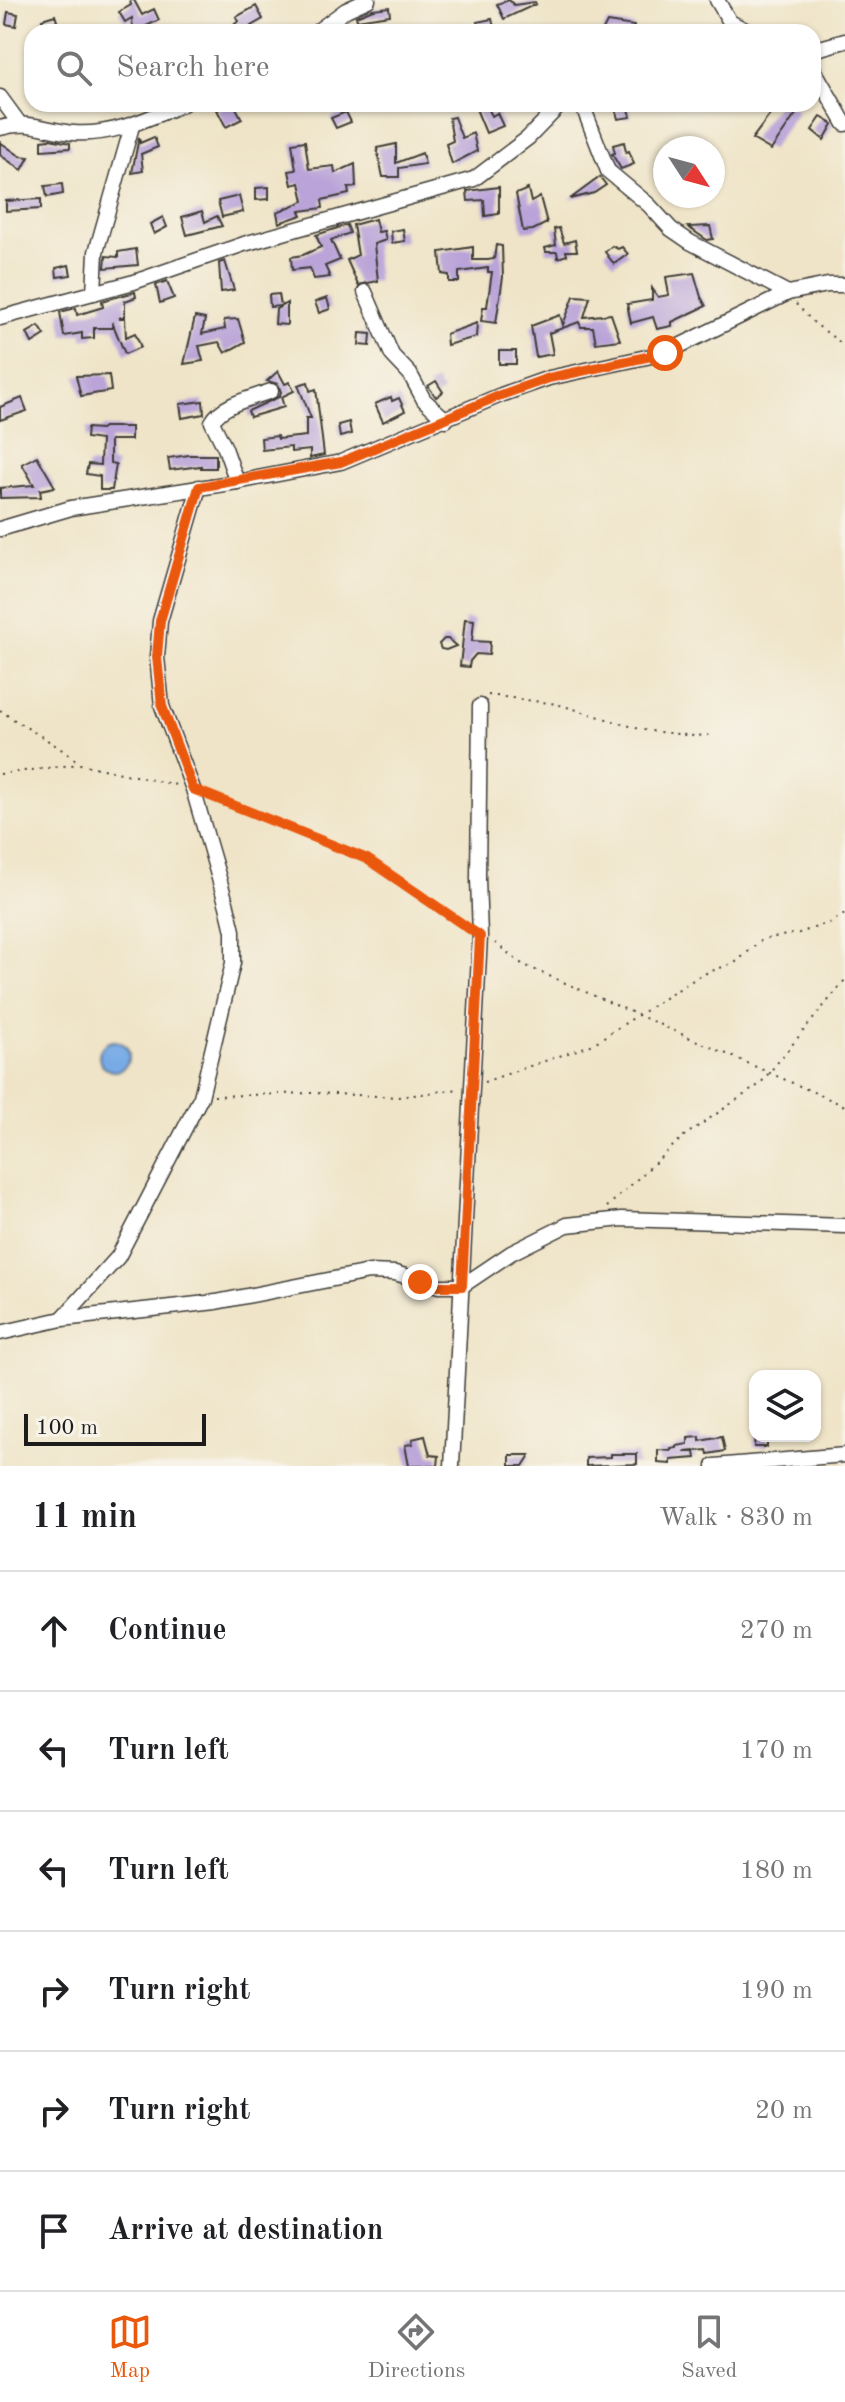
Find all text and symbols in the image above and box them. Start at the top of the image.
search box [24,24,821,112]
icon: search [52,46,96,90]
text: Search here [116,53,270,83]
north arrow [653,136,725,208]
route start [647,335,683,371]
route end [402,1264,438,1300]
map controls [749,1370,821,1442]
button: layers [749,1370,821,1442]
scale bar [24,1410,206,1446]
text: 100 m [36,1417,98,1439]
text: 11 min [32,1501,137,1535]
text: Walk · 830 m [659,1505,813,1531]
icon: ahead [32,1609,76,1653]
text: Continue [108,1616,227,1646]
text: 270 m [740,1618,813,1644]
icon: left [32,1729,76,1773]
text: Turn left [108,1736,229,1766]
text: 170 m [740,1738,813,1764]
icon: left [32,1849,76,1893]
text: Turn left [108,1856,229,1886]
text: 180 m [740,1858,813,1884]
icon: right [32,1969,76,2013]
text: Turn right [108,1976,250,2006]
text: 190 m [740,1978,813,2004]
icon: right [32,2089,76,2133]
text: Turn right [108,2096,250,2126]
text: 20 m [755,2098,813,2124]
icon: arrive [32,2209,76,2253]
text: Arrive at destination [108,2216,383,2246]
tab: Map [108,2310,152,2385]
tab: Directions [368,2310,465,2385]
tab: Saved [681,2310,737,2385]

